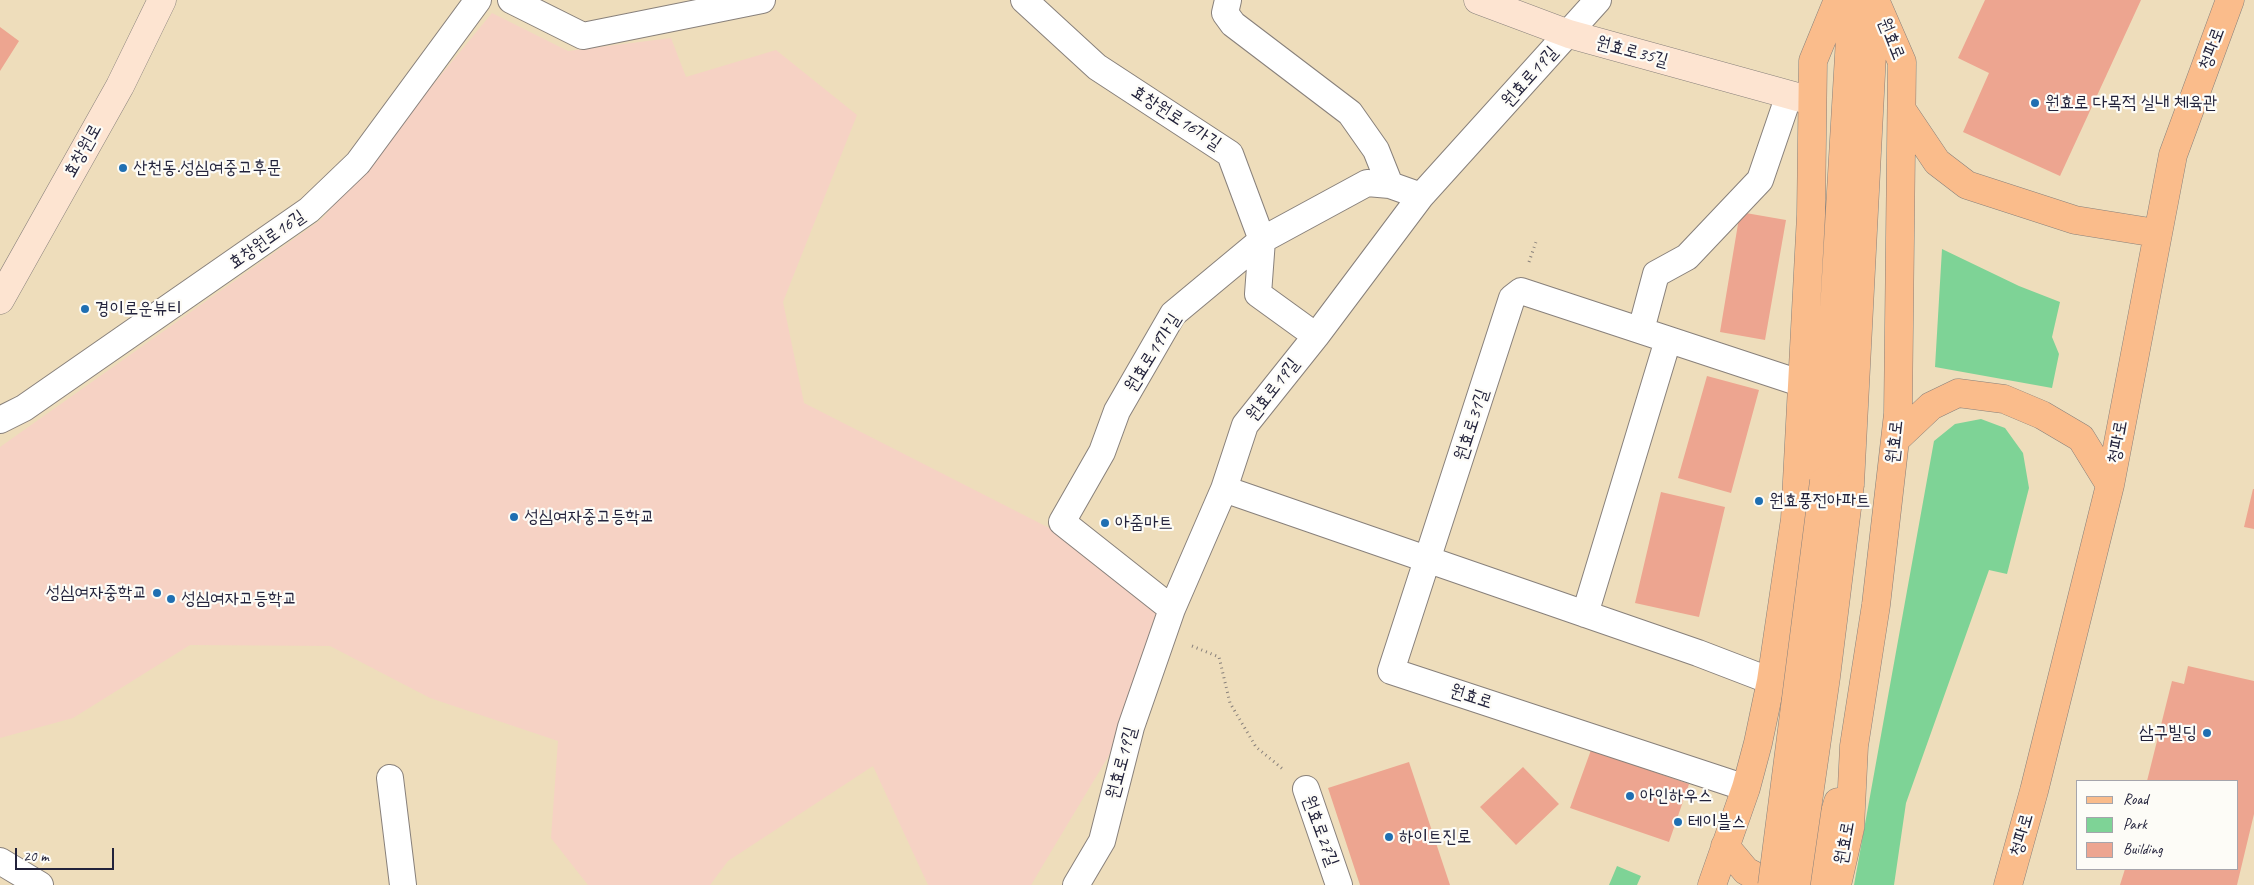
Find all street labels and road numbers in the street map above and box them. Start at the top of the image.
street label: 원효로 [1873,15,1909,63]
street label: 청파로 [2194,25,2230,73]
street label: 원효로35길 [1593,32,1671,72]
street label: 원효로19길 [1497,42,1563,112]
street label: 효창원로16가길 [1127,81,1225,155]
street label: 효창원로 [60,120,106,182]
street label: 효창원로16길 [225,206,309,274]
street label: 원효로19가길 [1120,310,1186,396]
street label: 원효로19길 [1242,354,1304,426]
street label: 원효로31길 [1450,386,1494,464]
street label: 원효로 [1882,419,1908,465]
street label: 청파로 [2104,419,2132,465]
street label: 원효로 [1447,680,1495,714]
street label: 원효로19길 [1102,724,1142,802]
street label: 원효로27길 [1297,792,1343,870]
street label: 청파로 [2006,811,2038,859]
street label: 원효로 [1831,820,1859,866]

